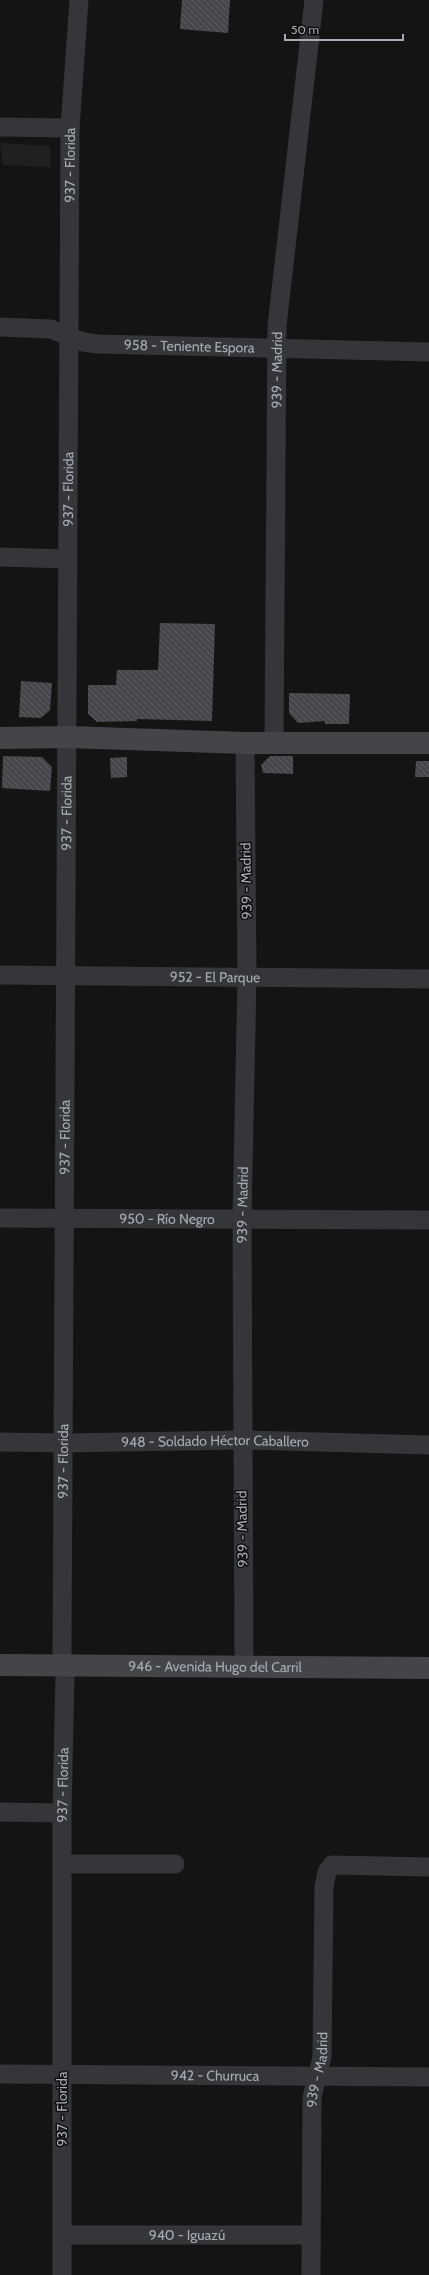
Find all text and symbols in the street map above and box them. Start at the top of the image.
scale bar [285,16,403,42]
text: 50 m [291,22,319,37]
street label: 937 - Florida [61,127,79,203]
street label: 939 - Madrid [267,332,286,408]
street label: 958 - Teniente Espora [124,336,255,357]
street label: 937 - Florida [59,451,77,527]
street label: 937 - Florida [57,775,76,851]
street label: 939 - Madrid [236,843,256,919]
street label: 952 - El Parque [170,968,260,986]
street label: 937 - Florida [56,1099,74,1175]
street label: 939 - Madrid [233,1166,252,1243]
street label: 950 - Río Negro [119,1210,215,1228]
street label: 937 - Florida [54,1423,72,1499]
street label: 948 - Soldado Héctor Caballero [121,1431,309,1451]
street label: 939 - Madrid [232,1491,252,1567]
street label: 946 - Avenida Hugo del Carril [128,1657,303,1676]
street label: 937 - Florida [53,1747,72,1823]
street label: 939 - Madrid [303,2032,331,2107]
street label: 942 - Churruca [171,2066,260,2085]
street label: 937 - Florida [53,2071,71,2146]
street label: 940 - Iguazú [149,2226,225,2244]

